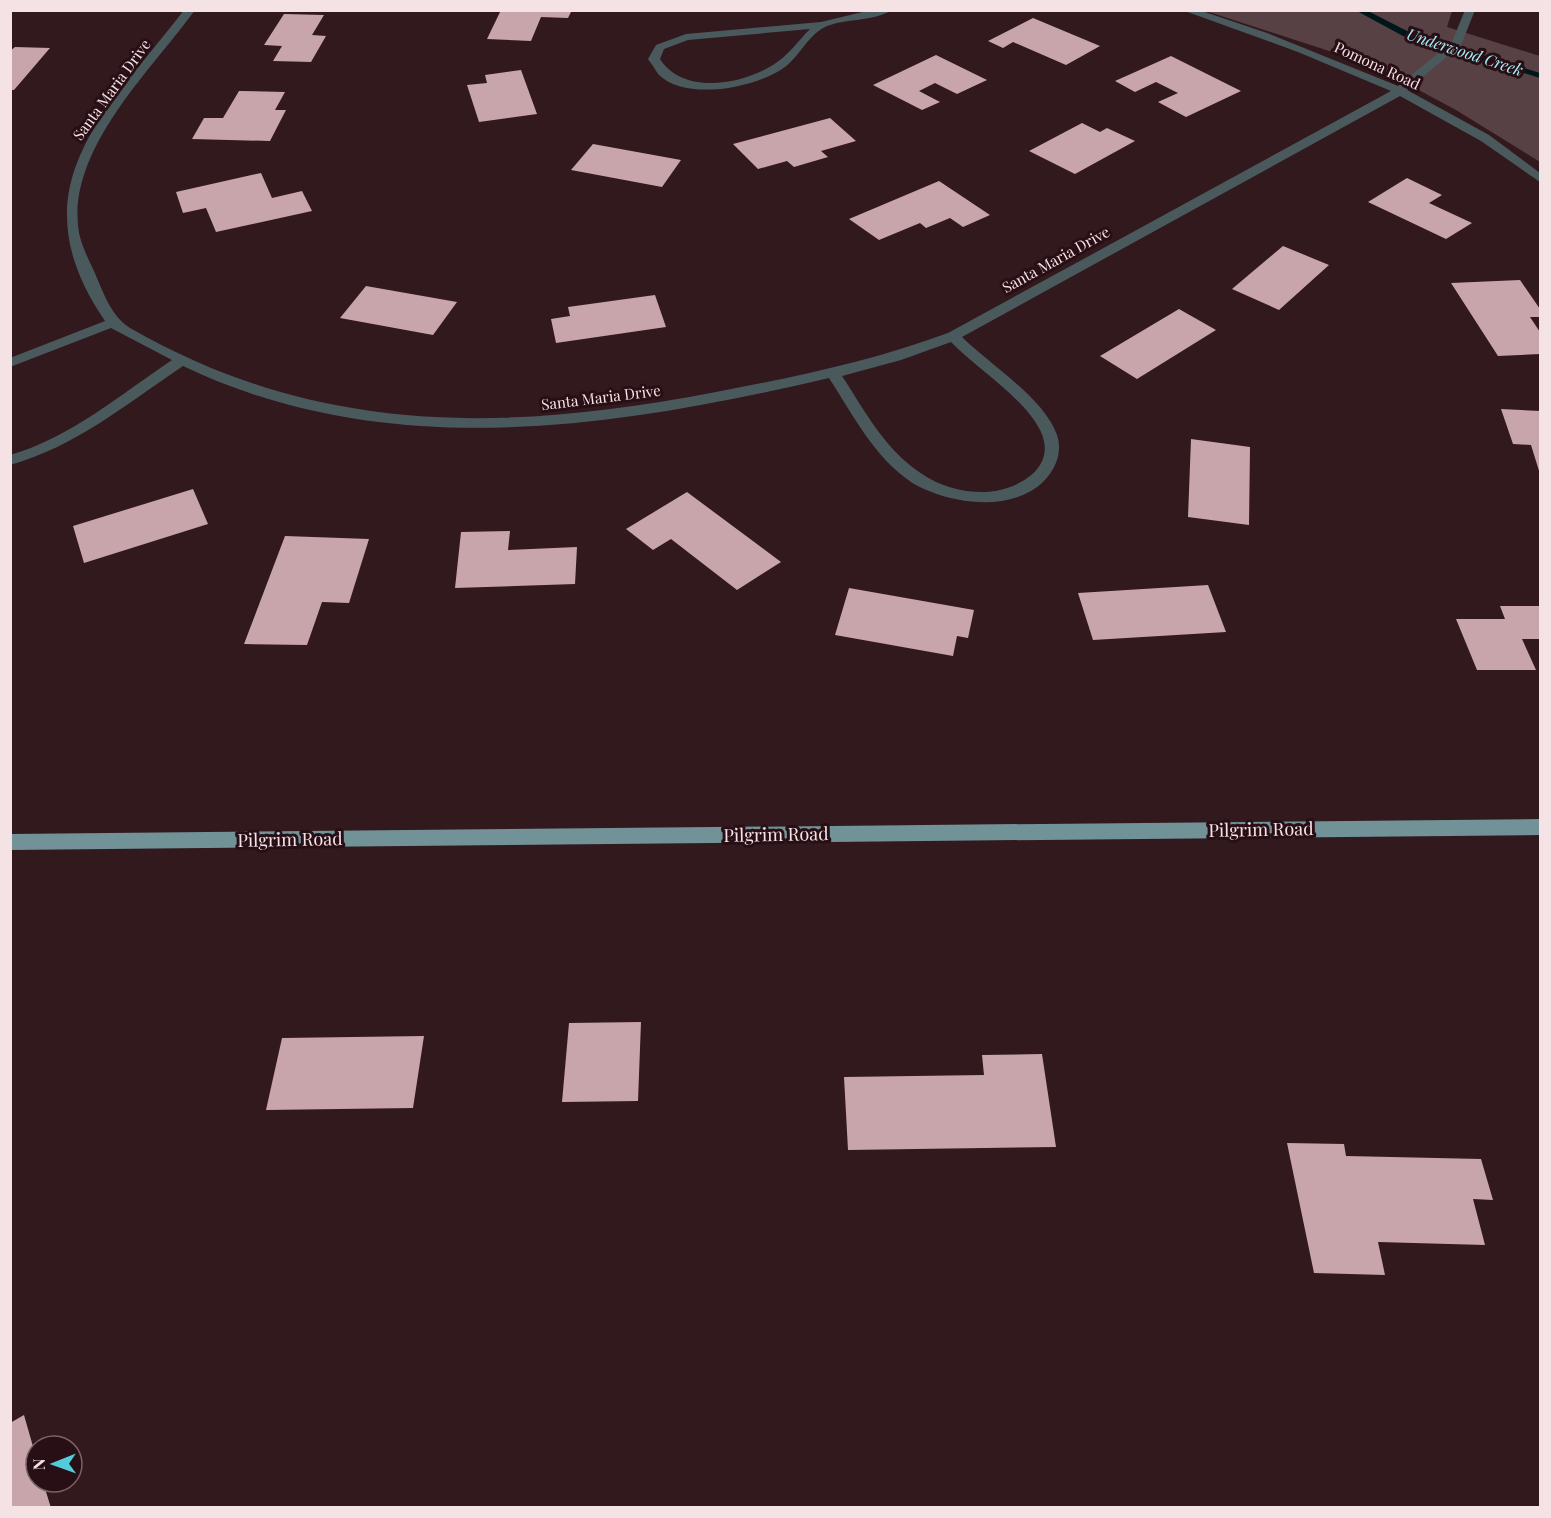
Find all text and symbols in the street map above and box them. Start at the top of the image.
water label: Underwood Creek [1404,23,1526,80]
street label: Santa Maria Drive [68,35,155,144]
street label: Pomona Road [1331,36,1424,94]
street label: Santa Maria Drive [998,221,1113,297]
street label: Santa Maria Drive [540,380,662,414]
street label: Pilgrim Road [1208,816,1314,842]
street label: Pilgrim Road [723,821,829,847]
street label: Pilgrim Road [237,826,343,852]
north arrow [24,1434,84,1494]
text: N [28,1458,49,1470]

